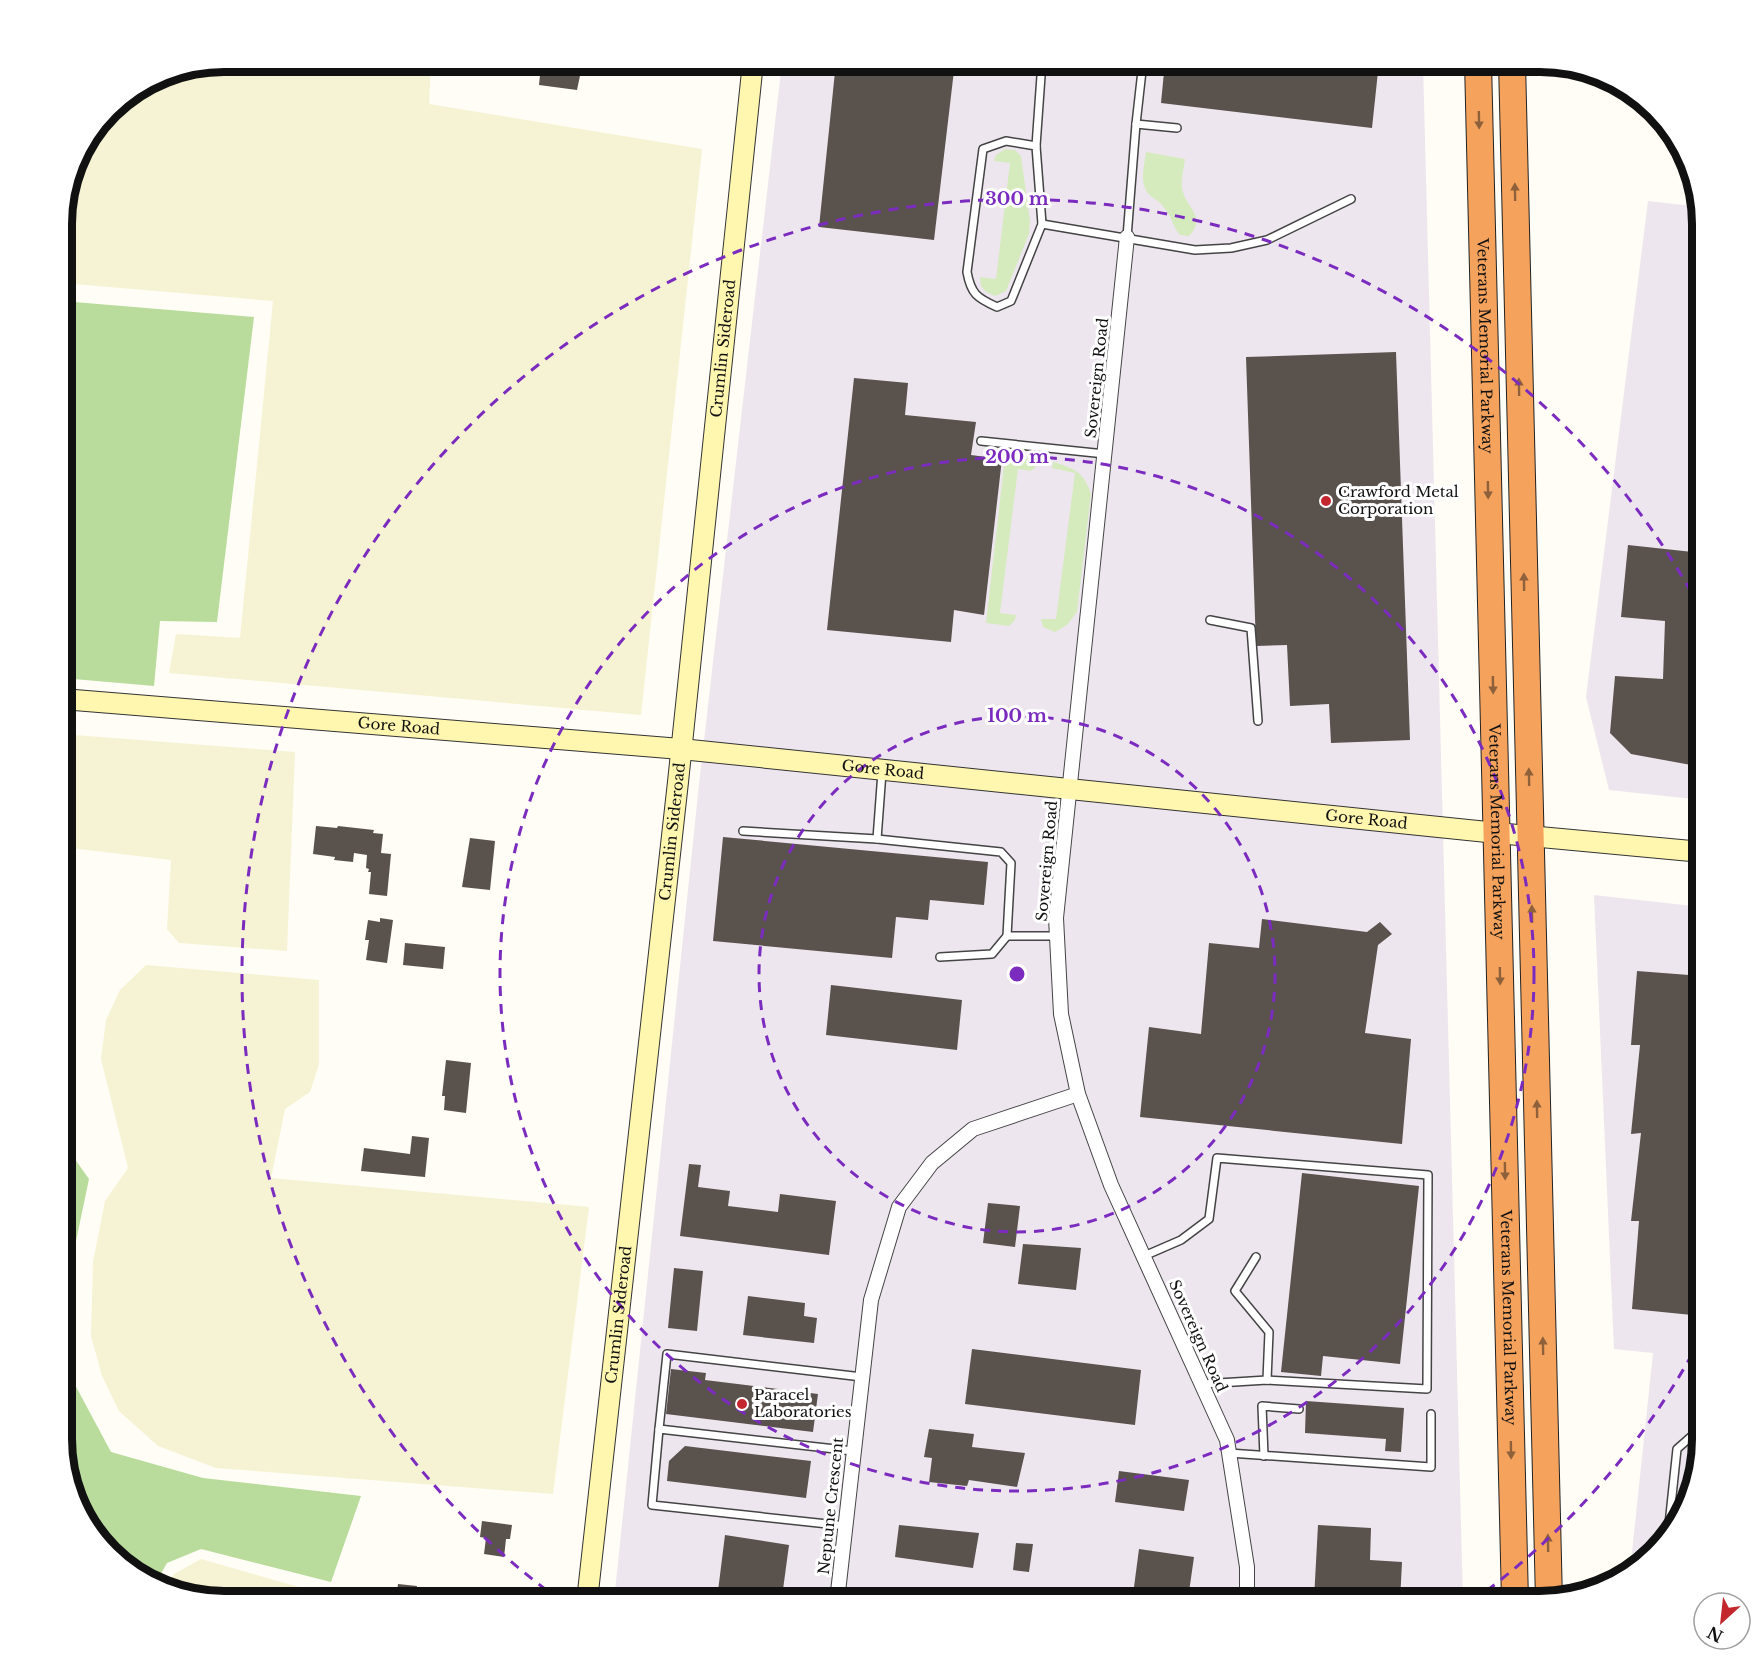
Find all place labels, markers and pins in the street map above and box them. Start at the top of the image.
place label: Crawford Metal Corporation [1338,482,1459,518]
marker: Crawford Metal Corporation [1319,494,1333,508]
centre of rings [1007,964,1027,984]
place label: Paracel Laboratories [754,1385,852,1421]
marker: Paracel Laboratories [735,1397,749,1411]

